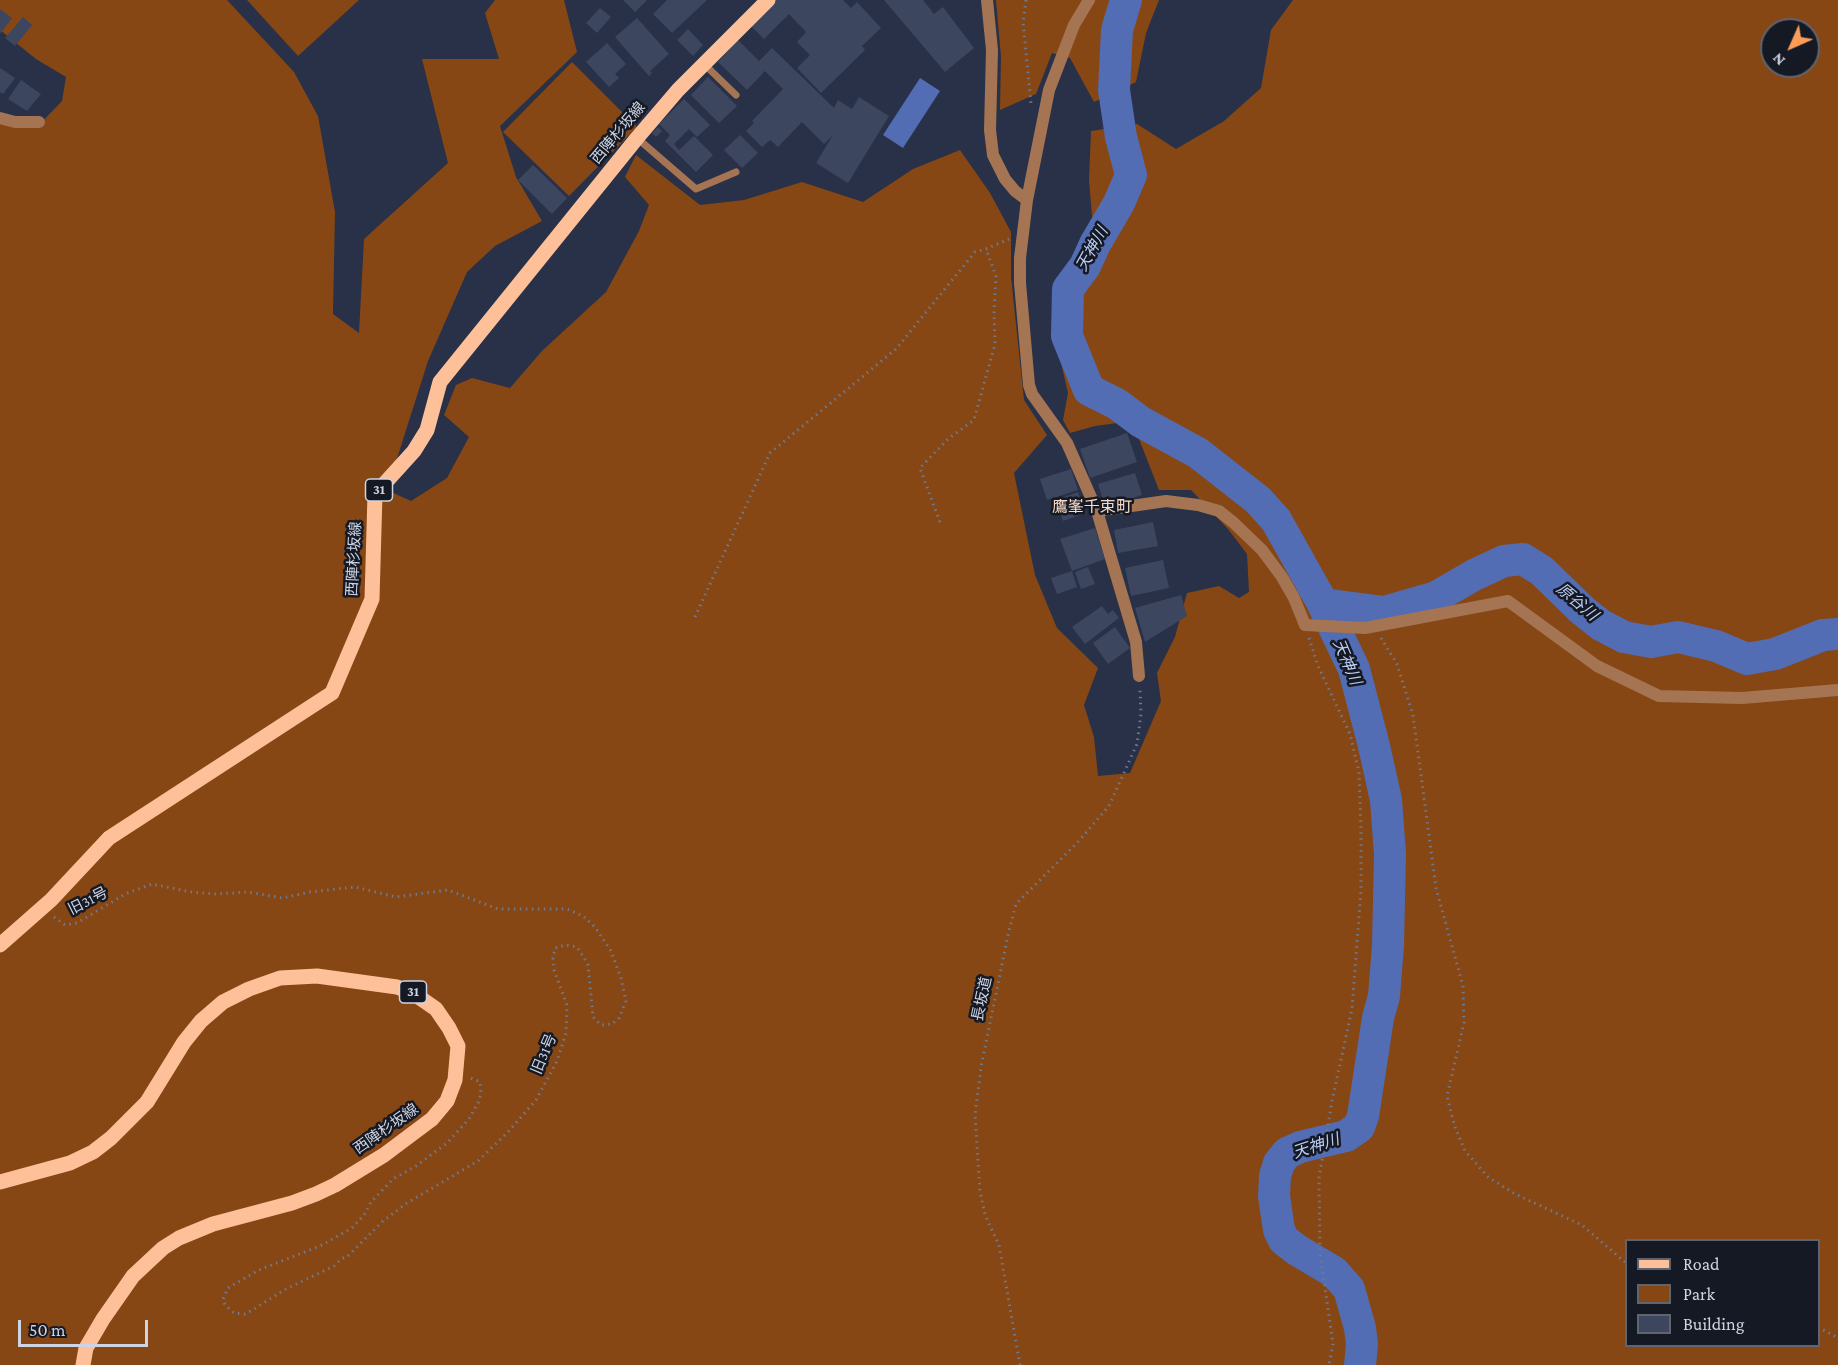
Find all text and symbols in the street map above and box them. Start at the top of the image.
north arrow [1760,18,1820,78]
text: N [1768,50,1788,70]
street label: 西陣杉坂線 [587,98,649,168]
water label: 天神川 [1072,223,1112,275]
road number: 31 [366,479,392,501]
district label: 鷹峯千束町 [1052,497,1132,517]
street label: 西陣杉坂線 [343,521,365,597]
water label: 原谷川 [1552,579,1602,625]
water label: 天神川 [1329,636,1365,688]
street label: 旧31号 [65,883,111,919]
street label: 長坂道 [969,975,995,1023]
road number: 31 [400,981,426,1003]
street label: 旧31号 [527,1031,561,1077]
street label: 西陣杉坂線 [350,1100,422,1158]
water label: 天神川 [1290,1129,1342,1163]
legend [1625,1239,1820,1347]
text: Road [1683,1254,1720,1274]
text: Park [1683,1284,1715,1304]
scale bar [21,1308,152,1346]
text: Building [1683,1314,1744,1334]
text: 50 m [29,1320,66,1340]

